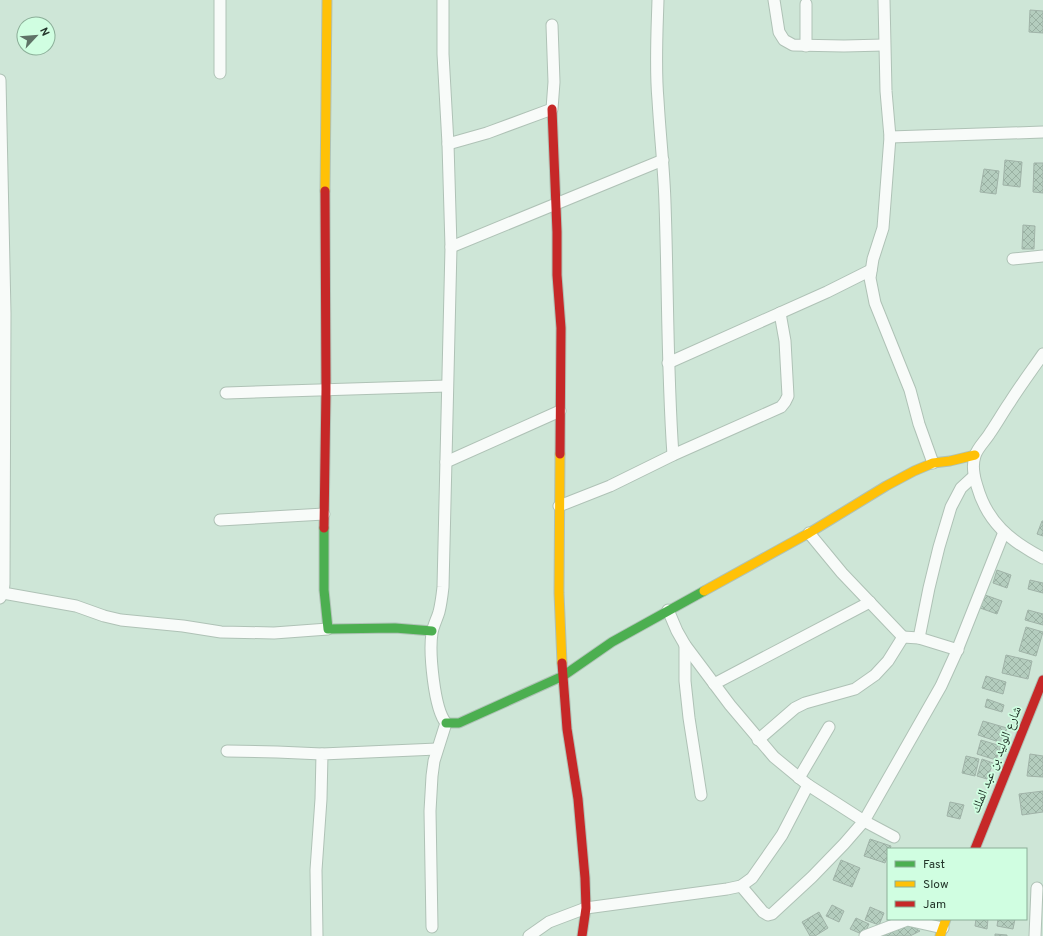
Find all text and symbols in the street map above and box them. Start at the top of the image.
north arrow [16,16,56,56]
text: N [36,25,52,39]
street label: شارع الوليد بن عبد الملك [968,704,1026,816]
legend [887,848,1027,920]
text: Fast [923,857,945,873]
text: Slow [923,877,949,893]
text: Jam [923,897,946,913]

